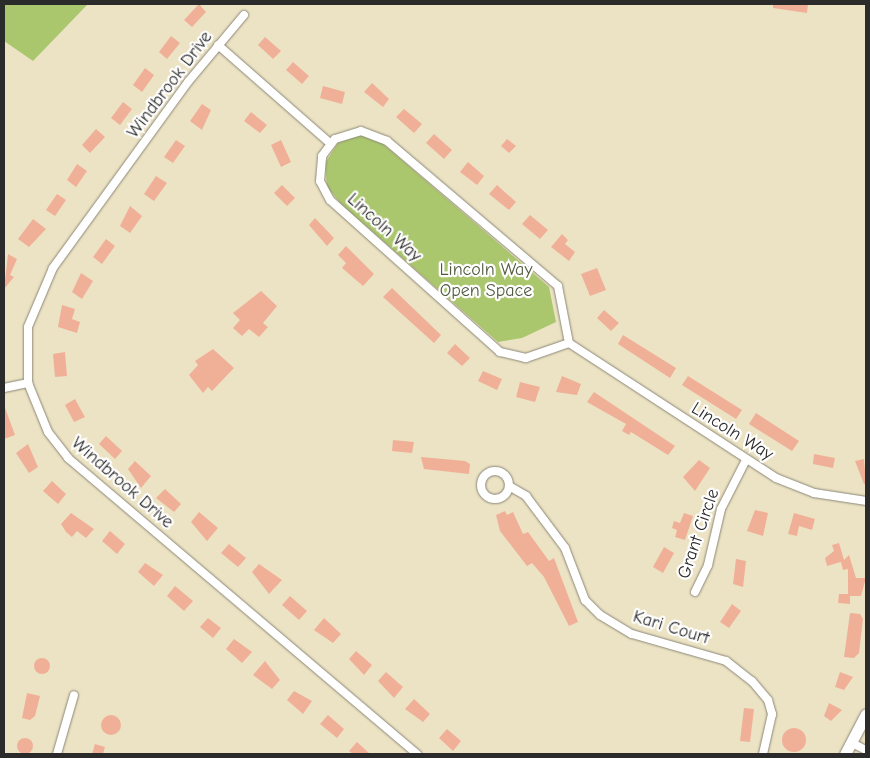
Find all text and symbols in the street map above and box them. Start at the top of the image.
street label: Windbrook Drive [123,27,217,143]
street label: Lincoln Way [342,189,426,267]
park label: Lincoln Way Open Space [440,260,532,302]
street label: Lincoln Way [687,398,777,466]
street label: Windbrook Drive [67,433,177,533]
street label: Grant Circle [674,486,724,582]
street label: Kari Court [630,606,712,650]

